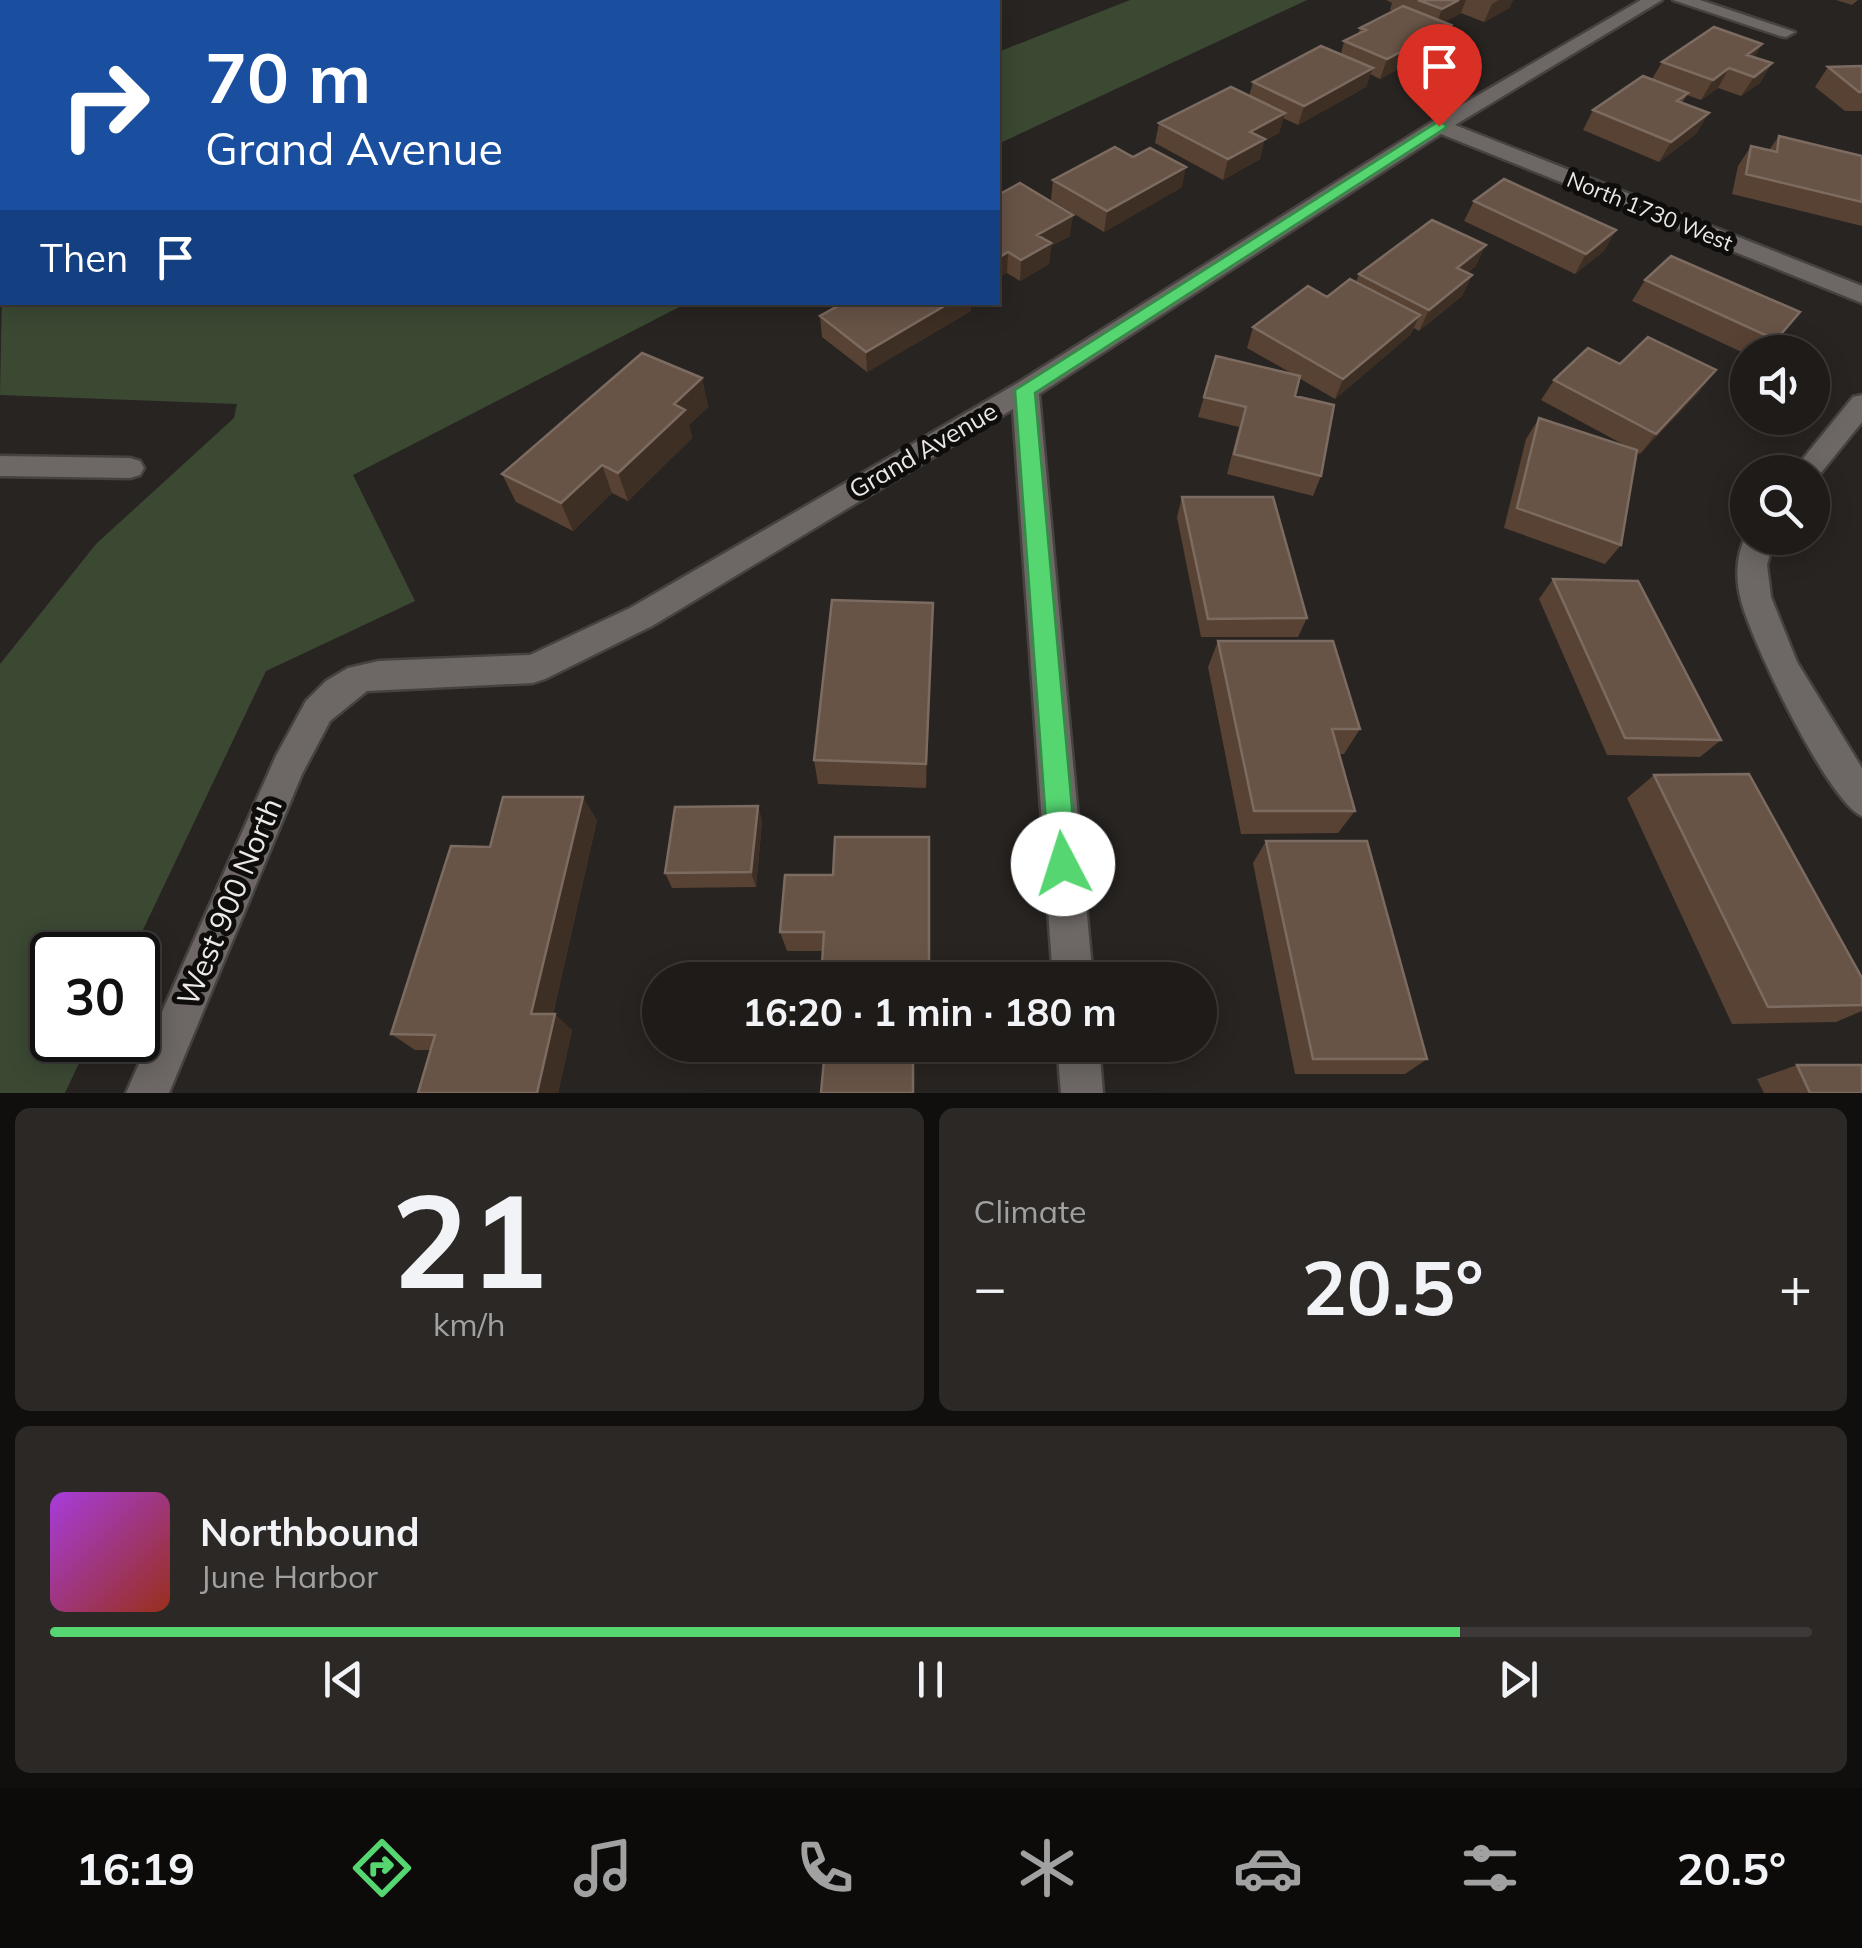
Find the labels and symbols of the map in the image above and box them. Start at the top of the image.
pin [1397,24,1482,127]
street label: North 1730 West [1563,165,1737,257]
street label: Grand Avenue [843,395,1002,504]
street label: West 900 North [168,792,290,1011]
position arrow [1011,812,1115,916]
speed limit sign: 30 [30,932,160,1062]

